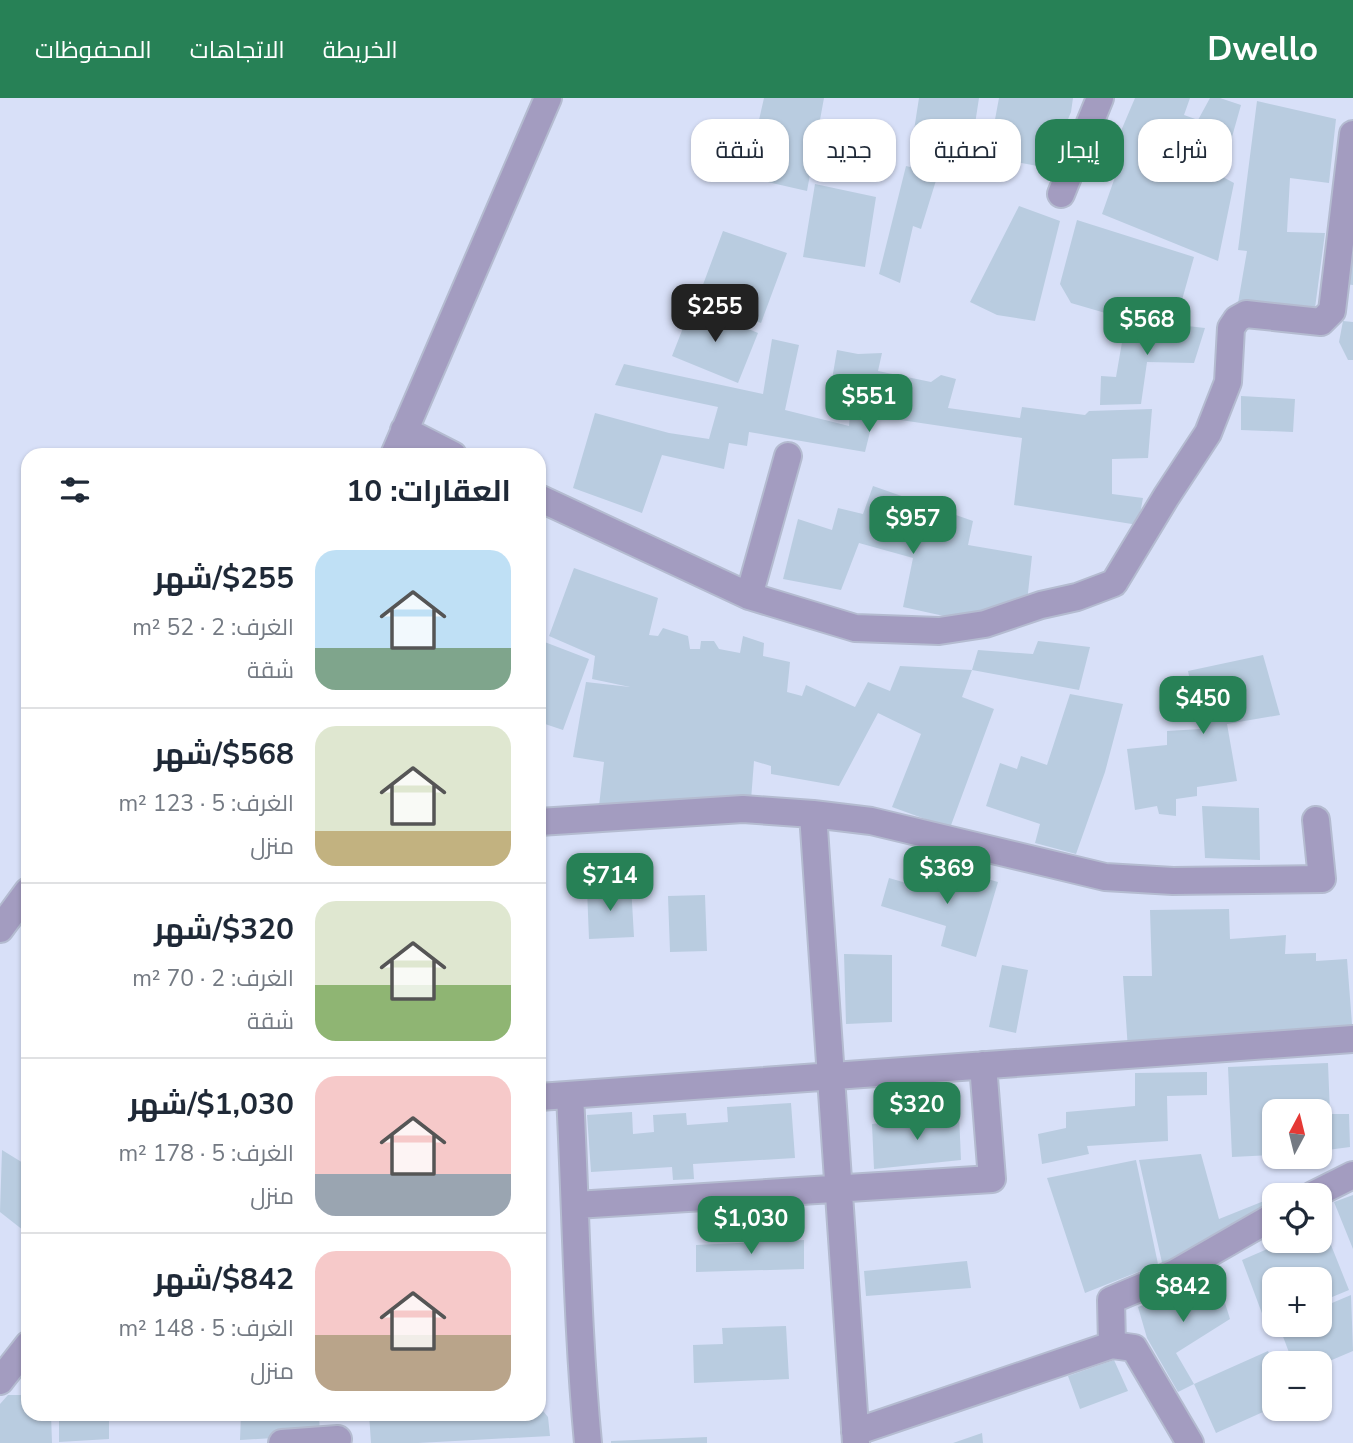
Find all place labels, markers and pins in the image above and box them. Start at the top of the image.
pin: $255 [674,285,756,344]
pin: $568 [1106,298,1188,357]
pin: $551 [828,374,910,434]
pin: $957 [872,496,954,556]
pin: $450 [1162,676,1244,736]
pin: $369 [906,846,988,906]
pin: $714 [569,854,651,913]
pin: $320 [876,1082,958,1142]
pin: $1,030 [694,1196,808,1256]
pin: $842 [1142,1264,1224,1324]

